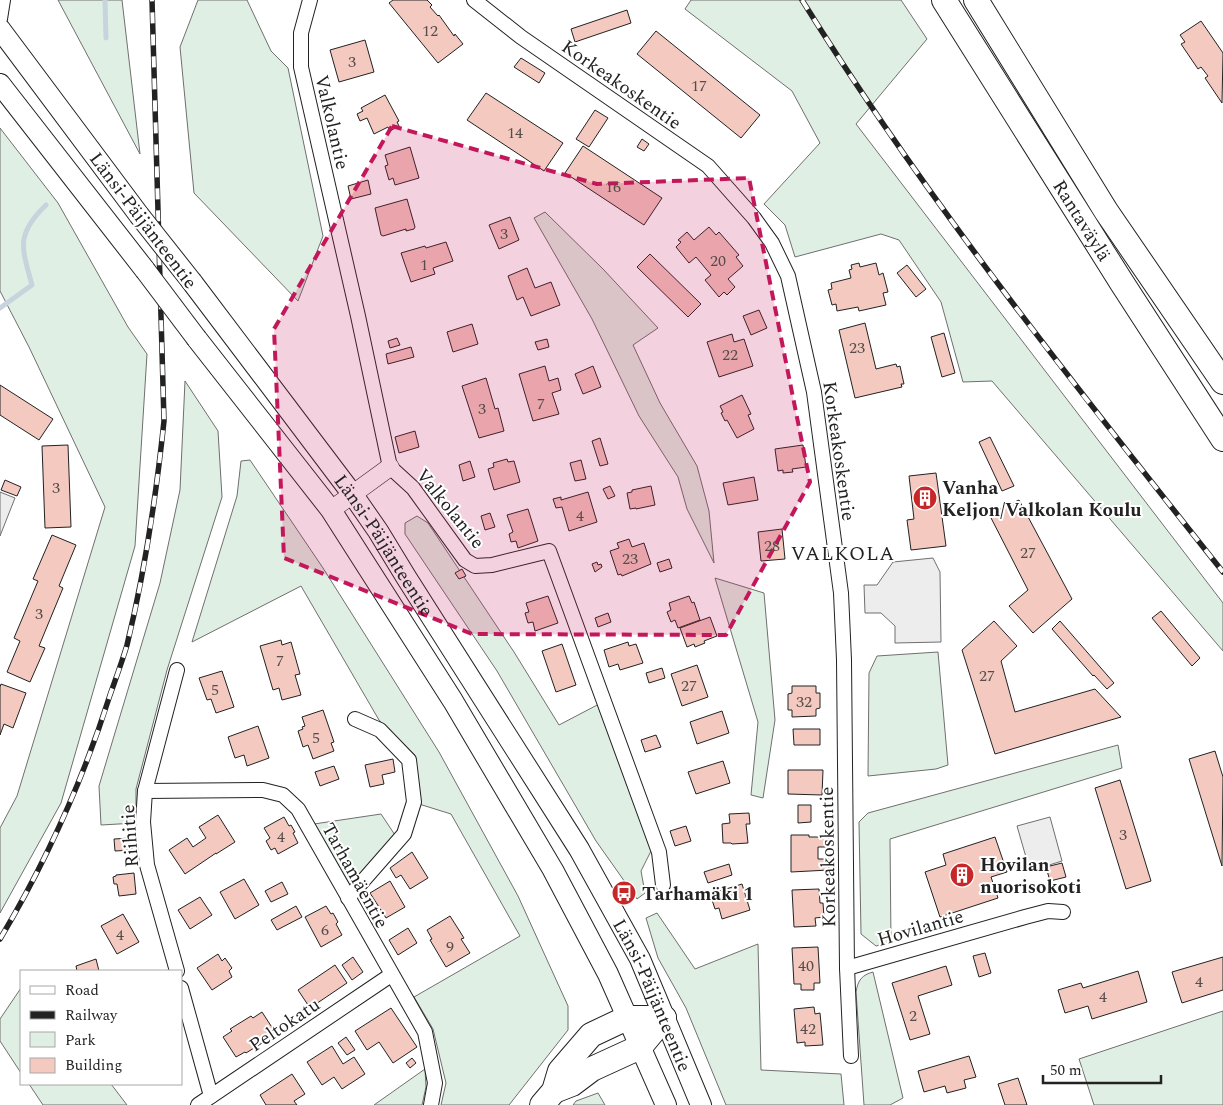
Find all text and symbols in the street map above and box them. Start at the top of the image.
house number: 12 [422,19,438,43]
street label: Korkeakoskentie [555,33,687,137]
house number: 3 [348,50,356,74]
street label: Valkolantie [307,72,356,172]
house number: 17 [691,74,707,98]
house number: 14 [507,121,523,145]
street label: Länsi-Päijänteentie [82,146,204,296]
street label: Rantaväylä [1045,174,1118,268]
house number: 16 [605,175,621,199]
house number: 3 [500,222,508,246]
house number: 20 [710,249,726,273]
house number: 1 [420,253,428,277]
house number: 23 [849,336,865,360]
house number: 22 [722,343,738,367]
street label: Korkeakoskentie [814,379,863,523]
house number: 7 [537,392,545,416]
house number: 3 [478,397,486,421]
street label: Valkolantie [408,462,491,555]
street label: Länsi-Päijänteentie [326,468,441,623]
place label: Vanha Keljon/Valkolan Koulu [942,474,1142,525]
house number: 3 [52,476,60,500]
building icon: Vanha Keljon/Valkolan Koulu [912,485,938,511]
house number: 4 [576,504,584,528]
house number: 28 [764,534,780,558]
district label: VALKOLA [791,539,895,569]
house number: 27 [1020,541,1036,565]
house number: 23 [622,547,638,571]
house number: 3 [35,602,43,626]
house number: 7 [276,649,284,673]
house number: 27 [979,664,995,688]
house number: 27 [681,674,697,698]
house number: 5 [211,678,219,702]
house number: 32 [796,690,812,714]
house number: 5 [312,726,320,750]
street label: Korkeakoskentie [813,786,844,928]
street label: Riihitie [114,803,147,868]
street label: Tarhamäentie [314,818,396,934]
house number: 3 [1119,823,1127,847]
house number: 4 [277,825,285,849]
place label: Hovilan nuorisokoti [980,851,1082,902]
building icon: Hovilan nuorisokoti [949,862,975,888]
bus stop icon: Tarhamäki 1 [611,880,637,906]
place label: Tarhamäki 1 [642,880,754,909]
street label: Hovilantie [874,902,967,955]
street label: Länsi-Päijänteentie [604,914,699,1077]
house number: 6 [321,918,329,942]
house number: 4 [116,923,124,947]
house number: 9 [446,935,454,959]
house number: 40 [798,954,814,978]
legend [20,970,182,1085]
house number: 4 [1195,970,1203,994]
text: Road [65,979,99,1002]
house number: 4 [1099,985,1107,1009]
street label: Peltokatu [243,991,327,1060]
text: Railway [65,1004,118,1027]
house number: 2 [909,1004,917,1028]
house number: 42 [800,1017,816,1041]
text: Park [65,1029,96,1052]
scale bar [1043,1052,1160,1084]
text: Building [65,1054,122,1077]
text: 50 m [1050,1059,1082,1082]

